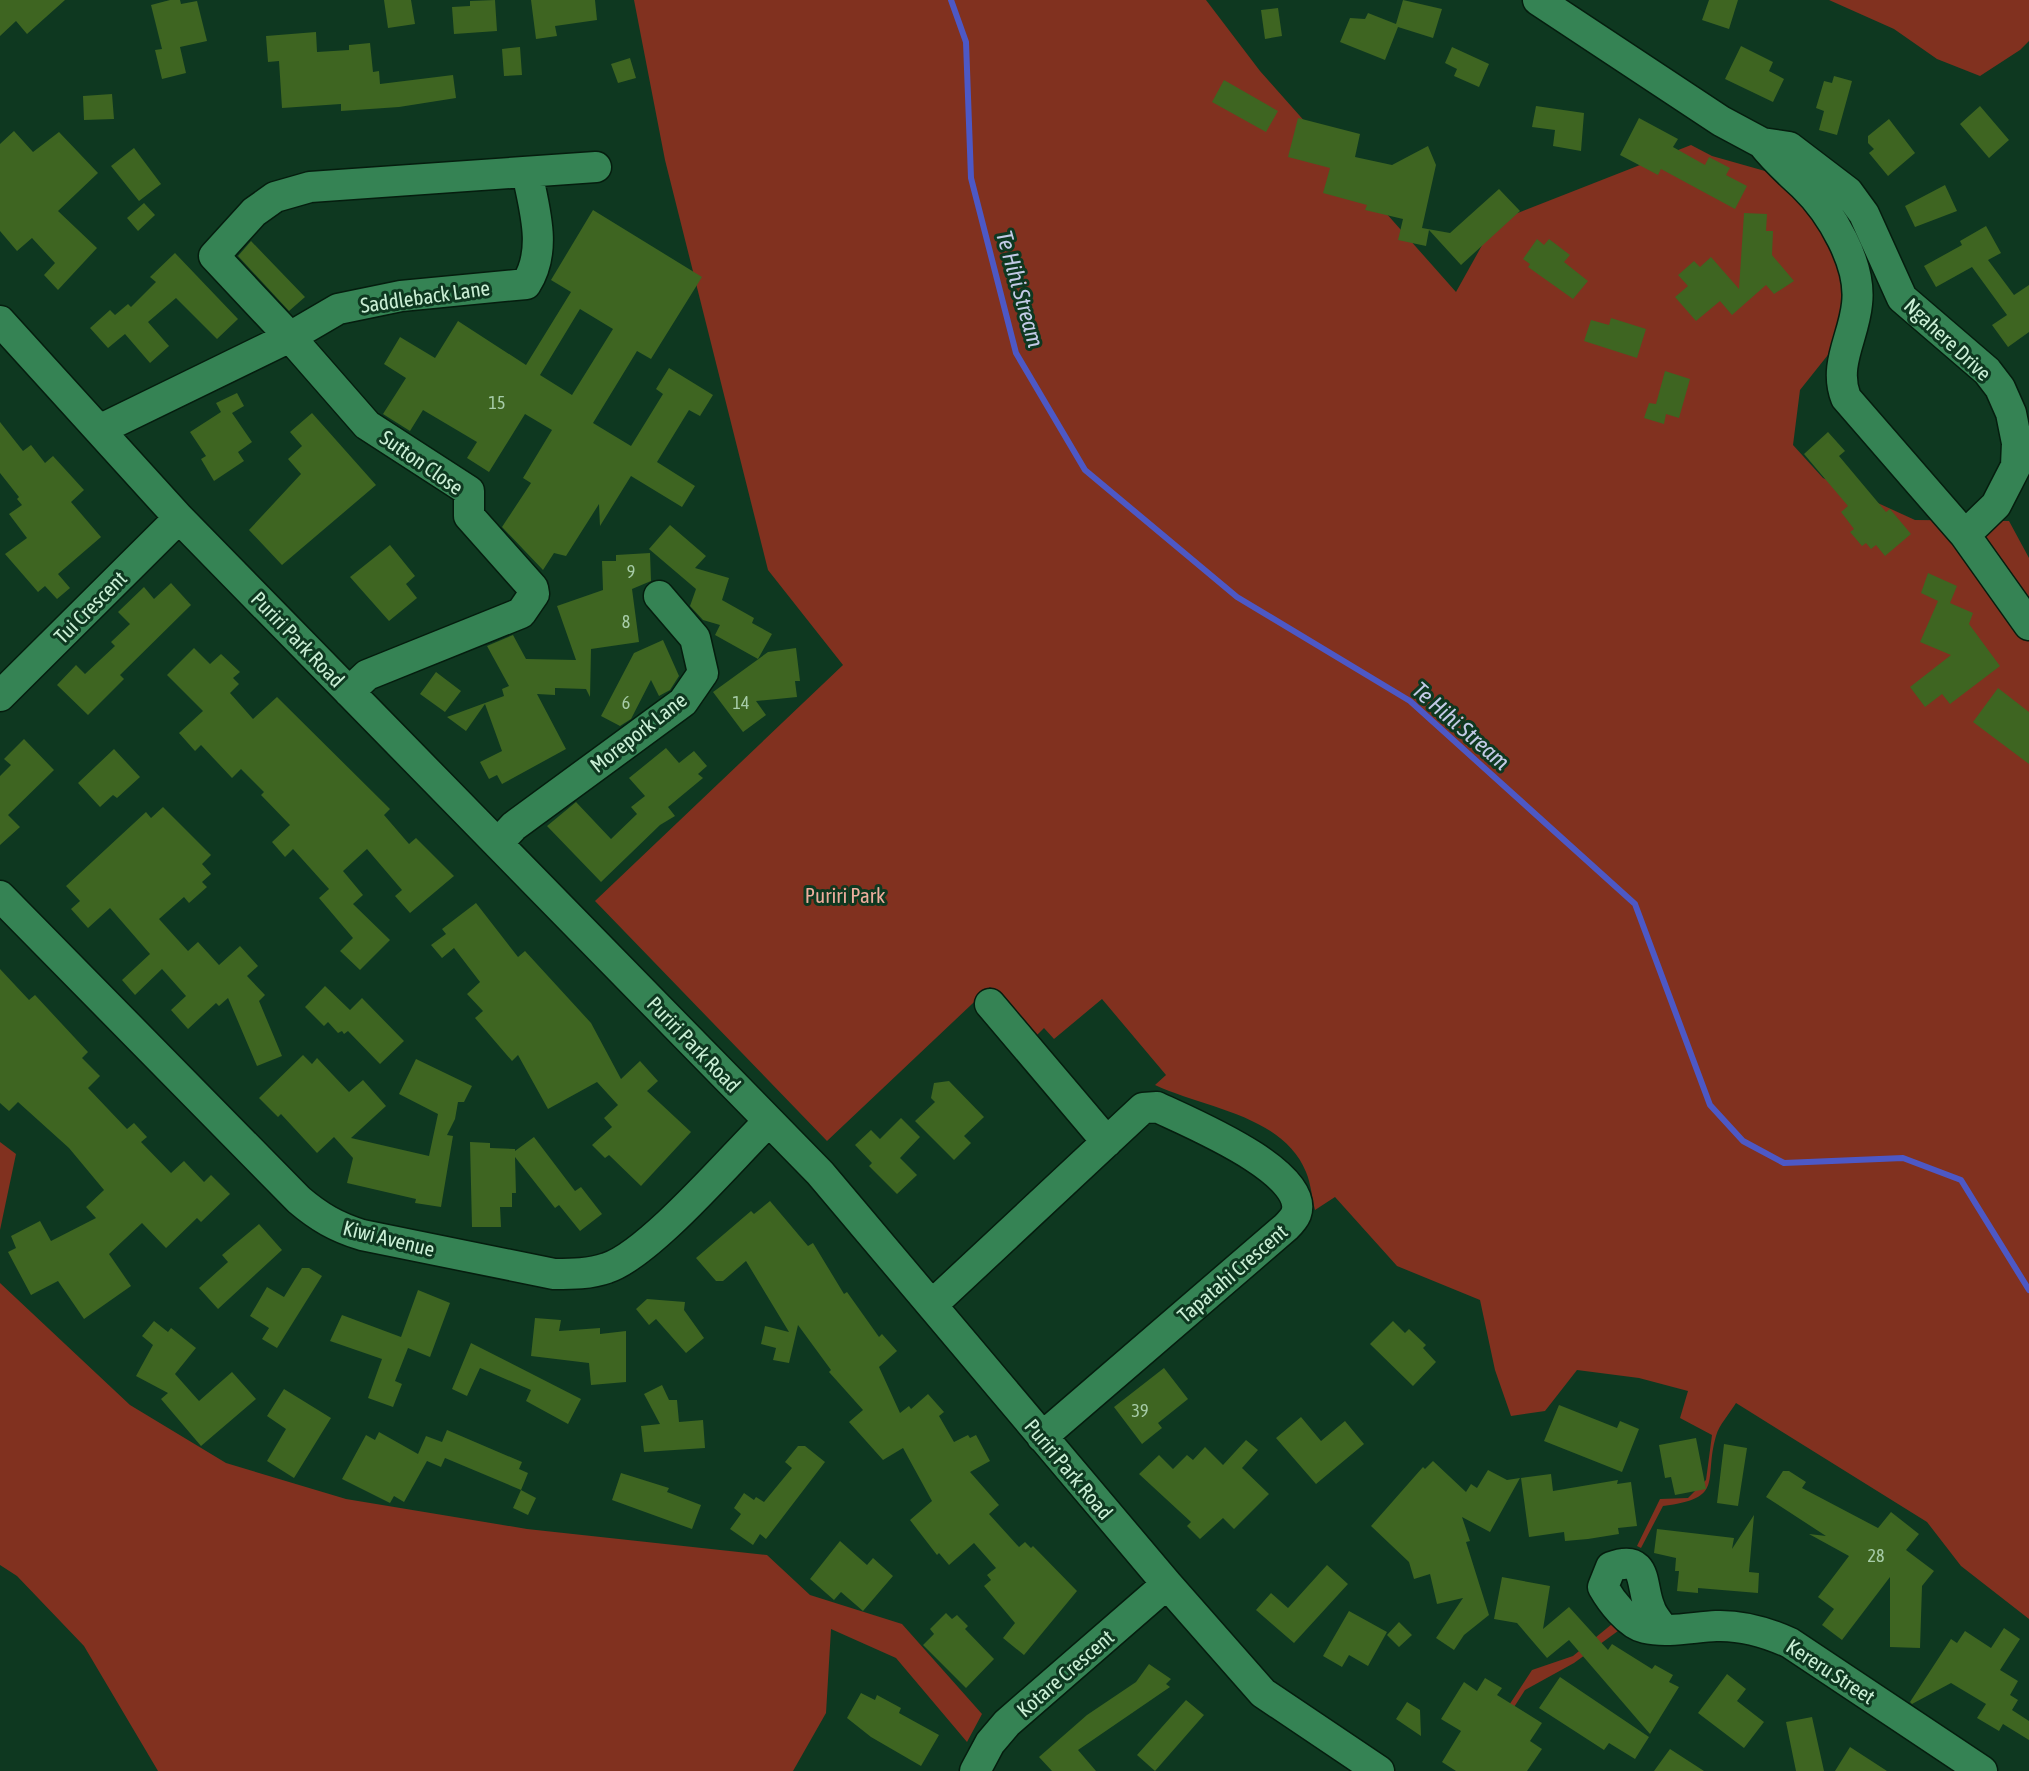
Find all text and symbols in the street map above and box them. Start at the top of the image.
water label: Te Hihi Stream [991,228,1049,350]
street label: Saddleback Lane [359,275,491,317]
street label: Ngahere Drive [1900,293,1996,385]
house number: 15 [489,392,505,413]
street label: Sutton Close [376,425,468,499]
house number: 9 [627,561,635,582]
street label: Tui Crescent [49,566,131,648]
street label: Puriri Park Road [247,586,349,692]
house number: 8 [622,611,630,632]
water label: Te Hihi Stream [1407,677,1515,775]
street label: Morepork Lane [585,687,691,777]
house number: 6 [622,692,630,713]
house number: 14 [733,692,749,713]
park label: Puriri Park [805,883,885,907]
street label: Puriri Park Road [643,991,745,1097]
street label: Kiwi Avenue [341,1215,437,1261]
street label: Tapatahi Crescent [1172,1219,1292,1327]
house number: 39 [1132,1400,1148,1421]
street label: Puriri Park Road [1020,1414,1118,1524]
house number: 28 [1868,1545,1884,1566]
street label: Kotare Crescent [1012,1624,1118,1722]
street label: Kereru Street [1782,1634,1880,1708]

